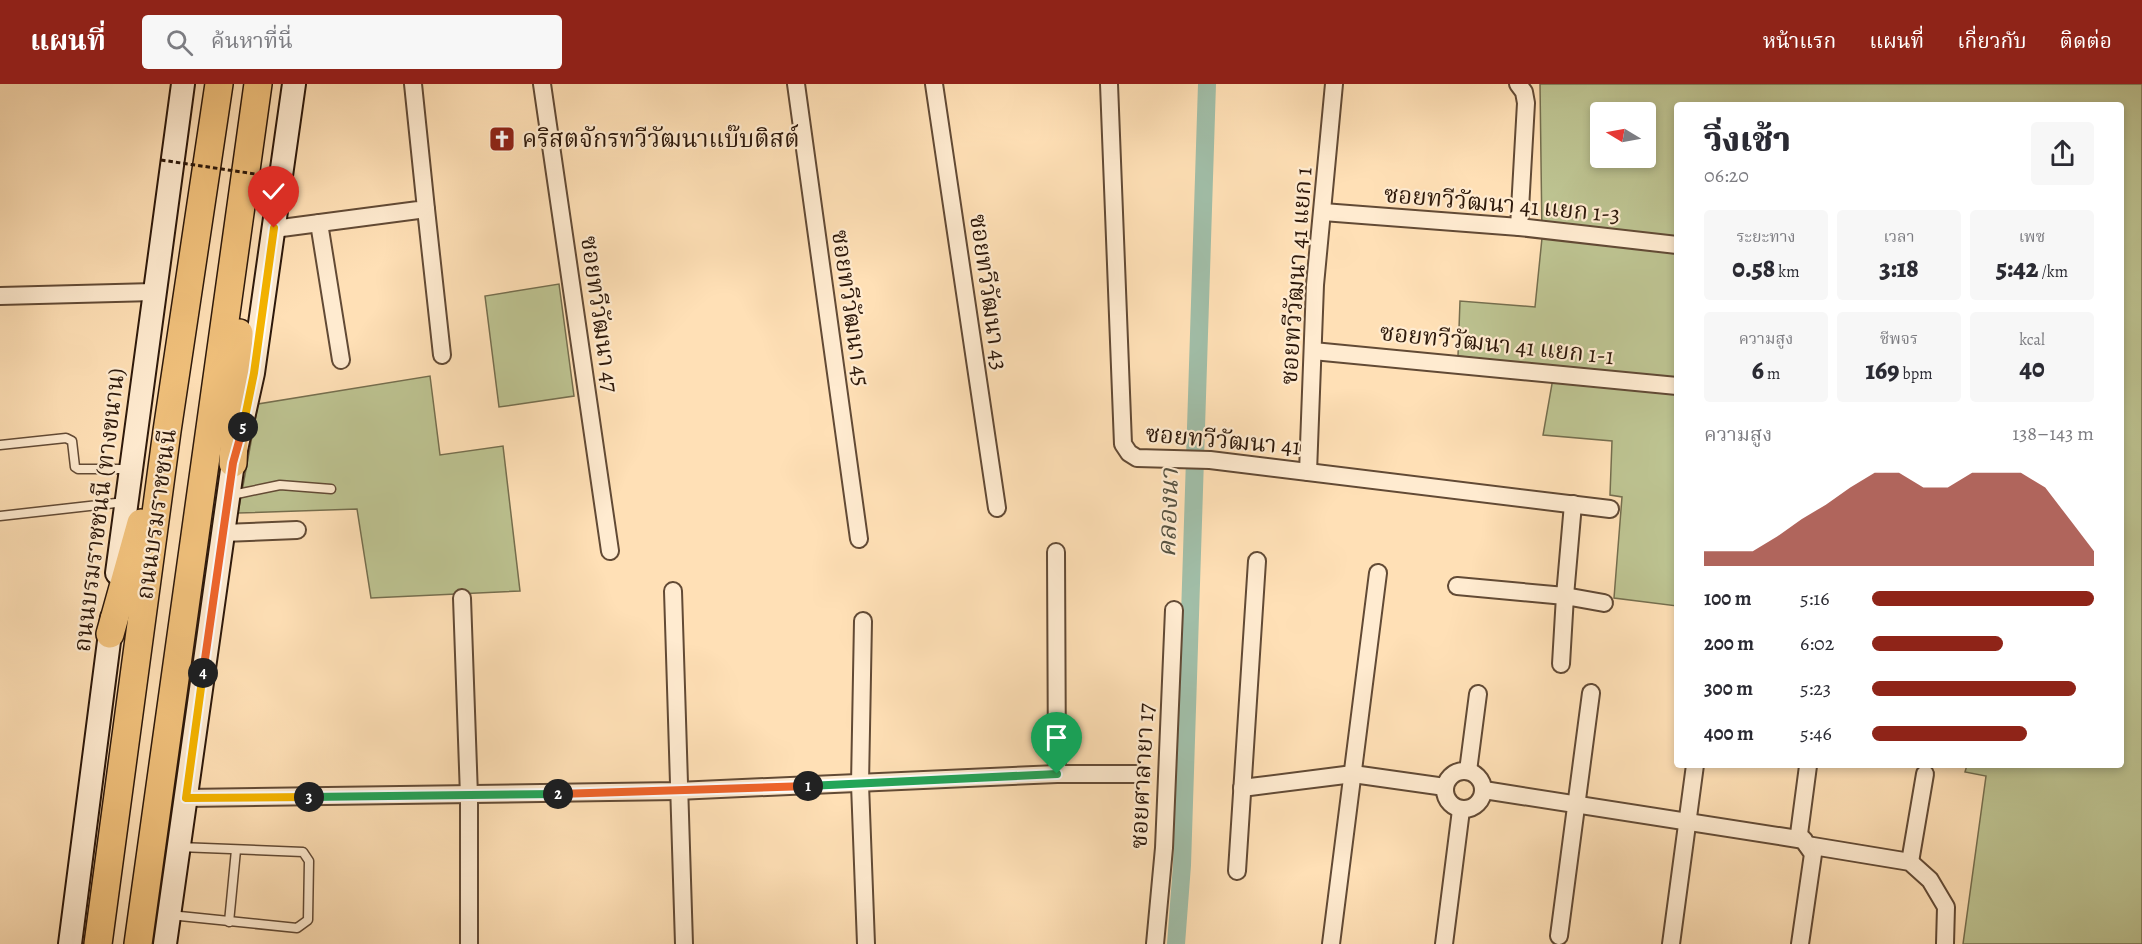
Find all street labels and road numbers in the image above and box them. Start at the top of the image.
street label: ซอยทวีวัฒนา 41 แยก 1 [1272,166,1320,386]
street label: ซอยทวีวัฒนา 41 แยก 1-3 [1382,178,1622,230]
street label: ซอยทวีวัฒนา 43 [962,212,1016,372]
street label: ซอยทวีวัฒนา 45 [824,228,878,388]
street label: ซอยทวีวัฒนา 47 [573,234,627,395]
street label: ซอยทวีวัฒนา 41 แยก 1-1 [1378,316,1616,372]
street label: ถนนบรมราชชนนี (ทางขนาน) [66,366,132,654]
street label: ซอยทวีวัฒนา 41 [1144,417,1302,463]
street label: ถนนบรมราชชนนี [128,426,184,602]
street label: ซอยศาลายา 17 [1122,702,1162,850]

